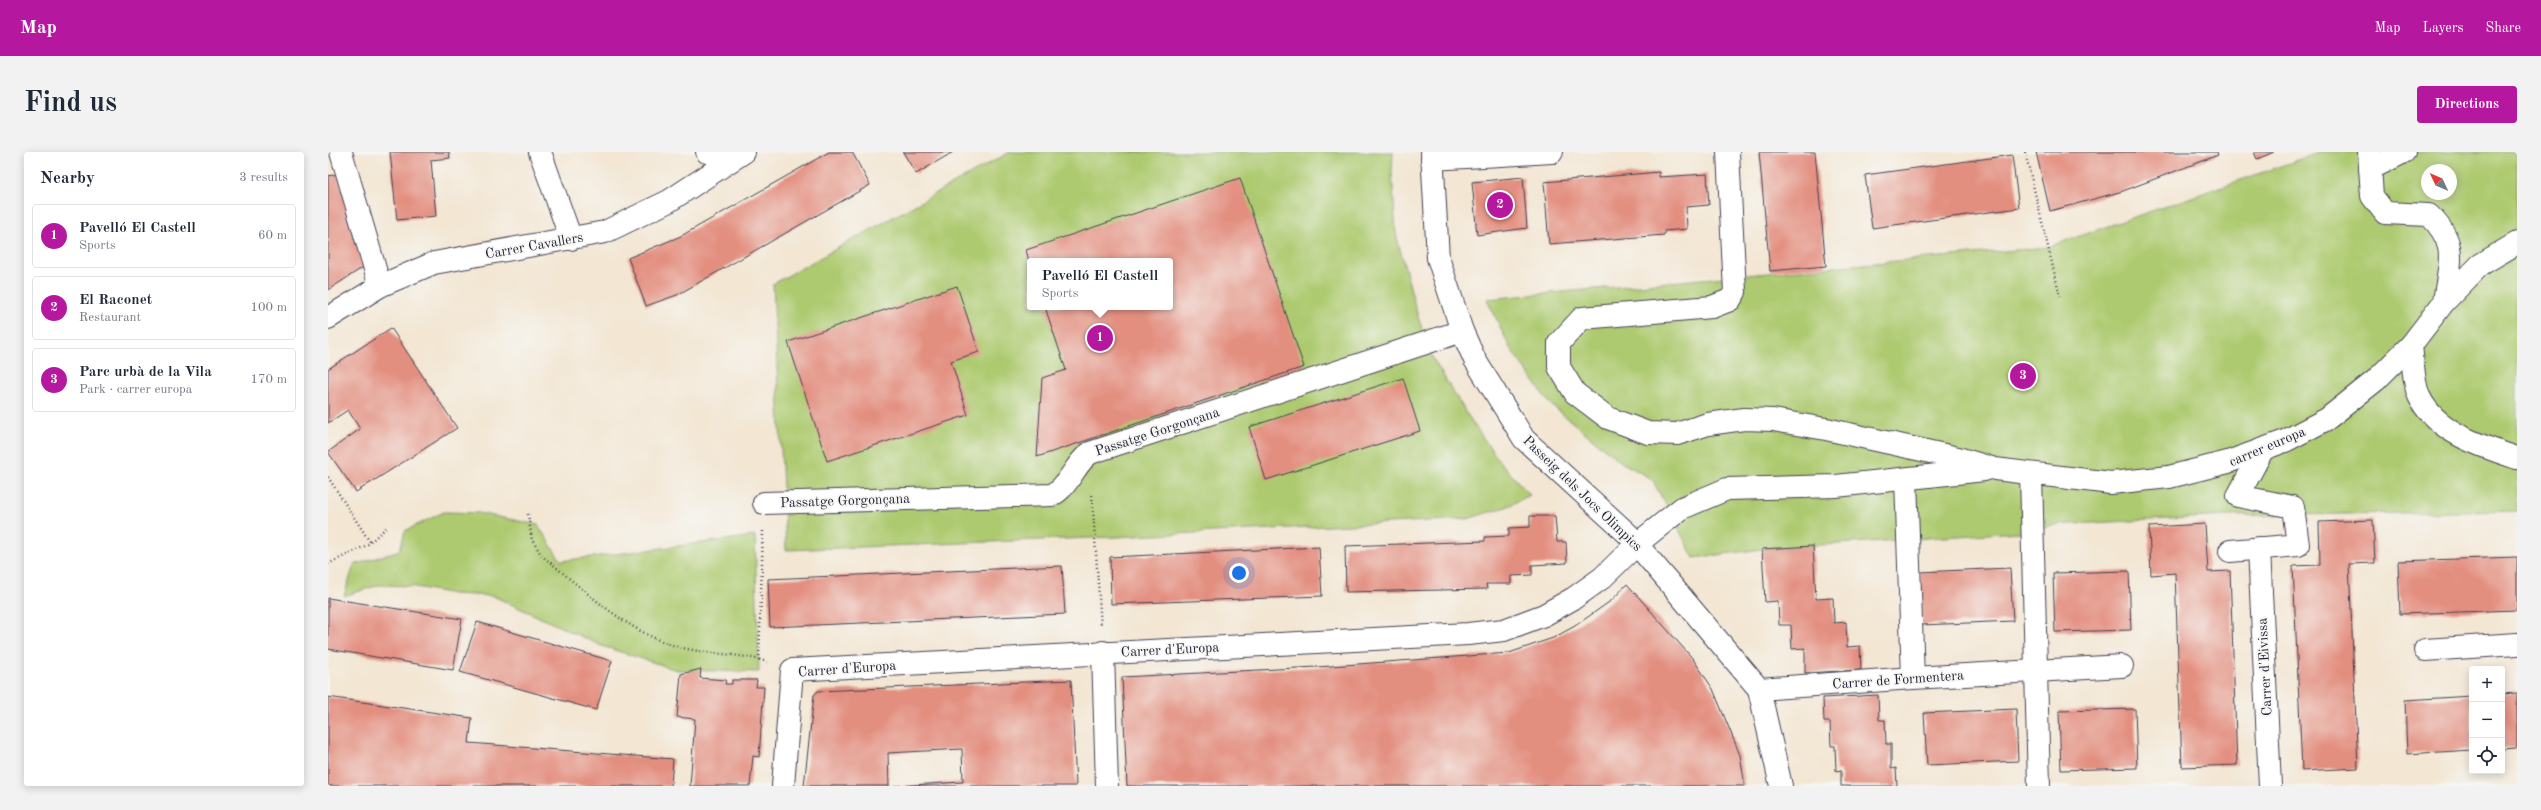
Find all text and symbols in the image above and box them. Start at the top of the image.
text: Map [20,19,57,38]
text: Map [2375,21,2401,35]
text: Layers [2423,21,2464,35]
text: Share [2486,21,2521,35]
button: Directions [2417,86,2517,123]
text: Find us [24,90,117,118]
north arrow [2421,164,2457,200]
text: Nearby [40,170,95,187]
text: 3 results [239,171,288,184]
pin: 2 [1487,190,1513,220]
text: Pavelló El Castell [79,221,196,236]
text: 1 [50,229,58,242]
text: 60 m [258,229,287,242]
street label: Carrer Cavallers [484,230,584,262]
text: Sports [79,239,116,252]
popup [1027,258,1173,310]
text: Pavelló El Castell [1042,269,1158,284]
text: Sports [1042,287,1078,300]
text: El Raconet [79,293,152,308]
text: 2 [50,301,58,314]
text: 100 m [250,301,287,314]
text: Restaurant [79,311,141,324]
pin: 1 [1087,323,1113,353]
pin: 3 [2010,361,2036,391]
text: Parc urbà de la Vila [79,365,212,380]
text: 3 [50,373,58,386]
text: 170 m [250,373,287,386]
text: Park · carrer europa [79,383,192,396]
street label: Passatge Gorgonçana [1093,405,1221,459]
street label: carrer europa [2227,425,2308,469]
street label: Passeig dels Jocs Olimpics [1520,433,1645,554]
street label: Passatge Gorgonçana [780,492,910,510]
your location [1229,563,1249,583]
street label: Carrer d'Eivissa [2255,617,2275,716]
street label: Carrer d'Europa [1120,640,1220,660]
street label: Carrer d'Europa [797,659,897,679]
map controls [2469,666,2505,774]
button: + [2469,666,2505,702]
street label: Carrer de Formentera [1832,668,1964,692]
button: − [2469,702,2505,738]
button: locate [2469,738,2505,774]

